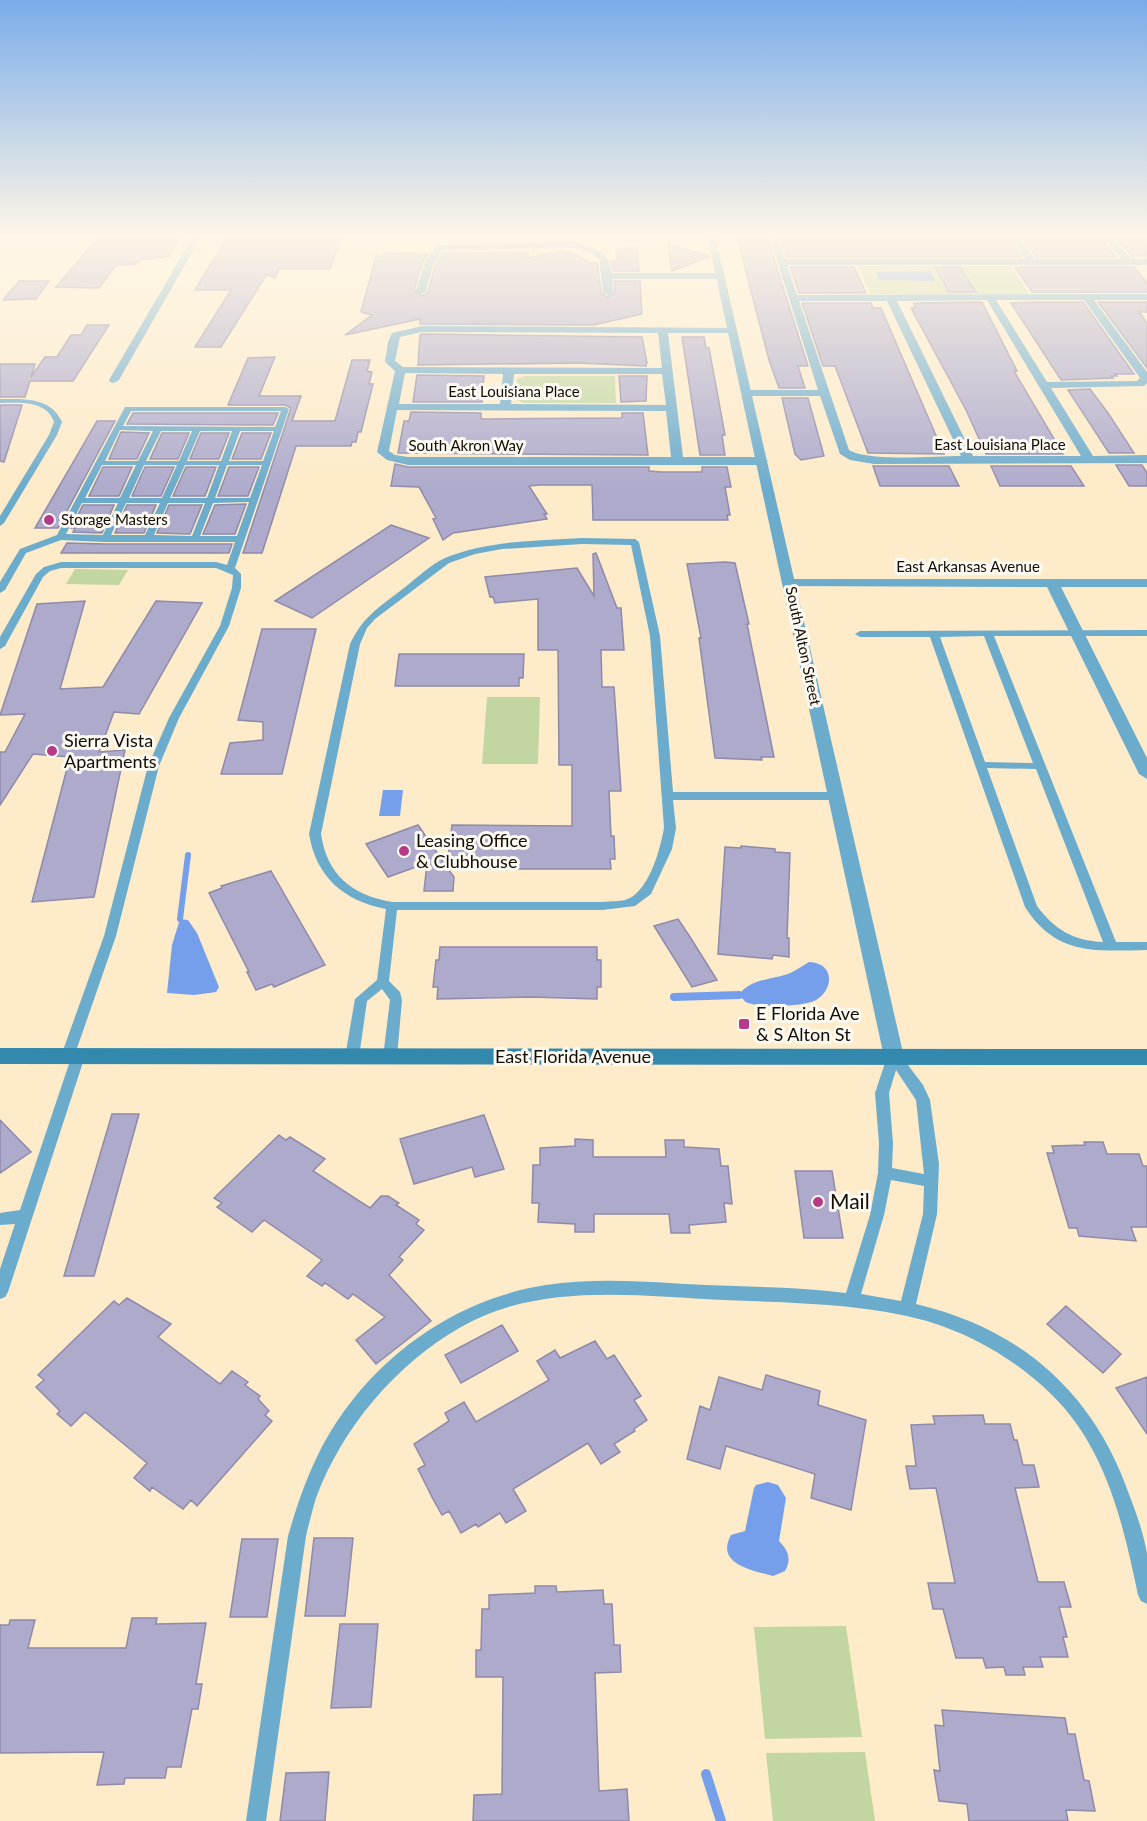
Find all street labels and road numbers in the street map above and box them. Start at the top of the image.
street label: East Louisiana Place [448,382,580,400]
street label: East Louisiana Place [934,435,1066,453]
street label: South Akron Way [408,436,524,454]
street label: East Arkansas Avenue [896,557,1040,575]
street label: South Alton Street [783,585,826,708]
street label: East Florida Avenue [495,1045,651,1067]

